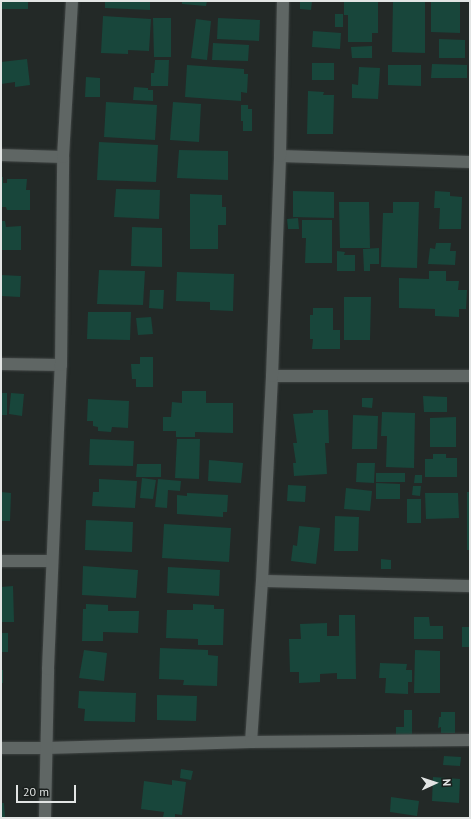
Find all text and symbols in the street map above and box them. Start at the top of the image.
north arrow [415,763,455,803]
scale bar [18,777,78,803]
text: N [440,778,454,786]
text: 20 m [23,784,49,799]

